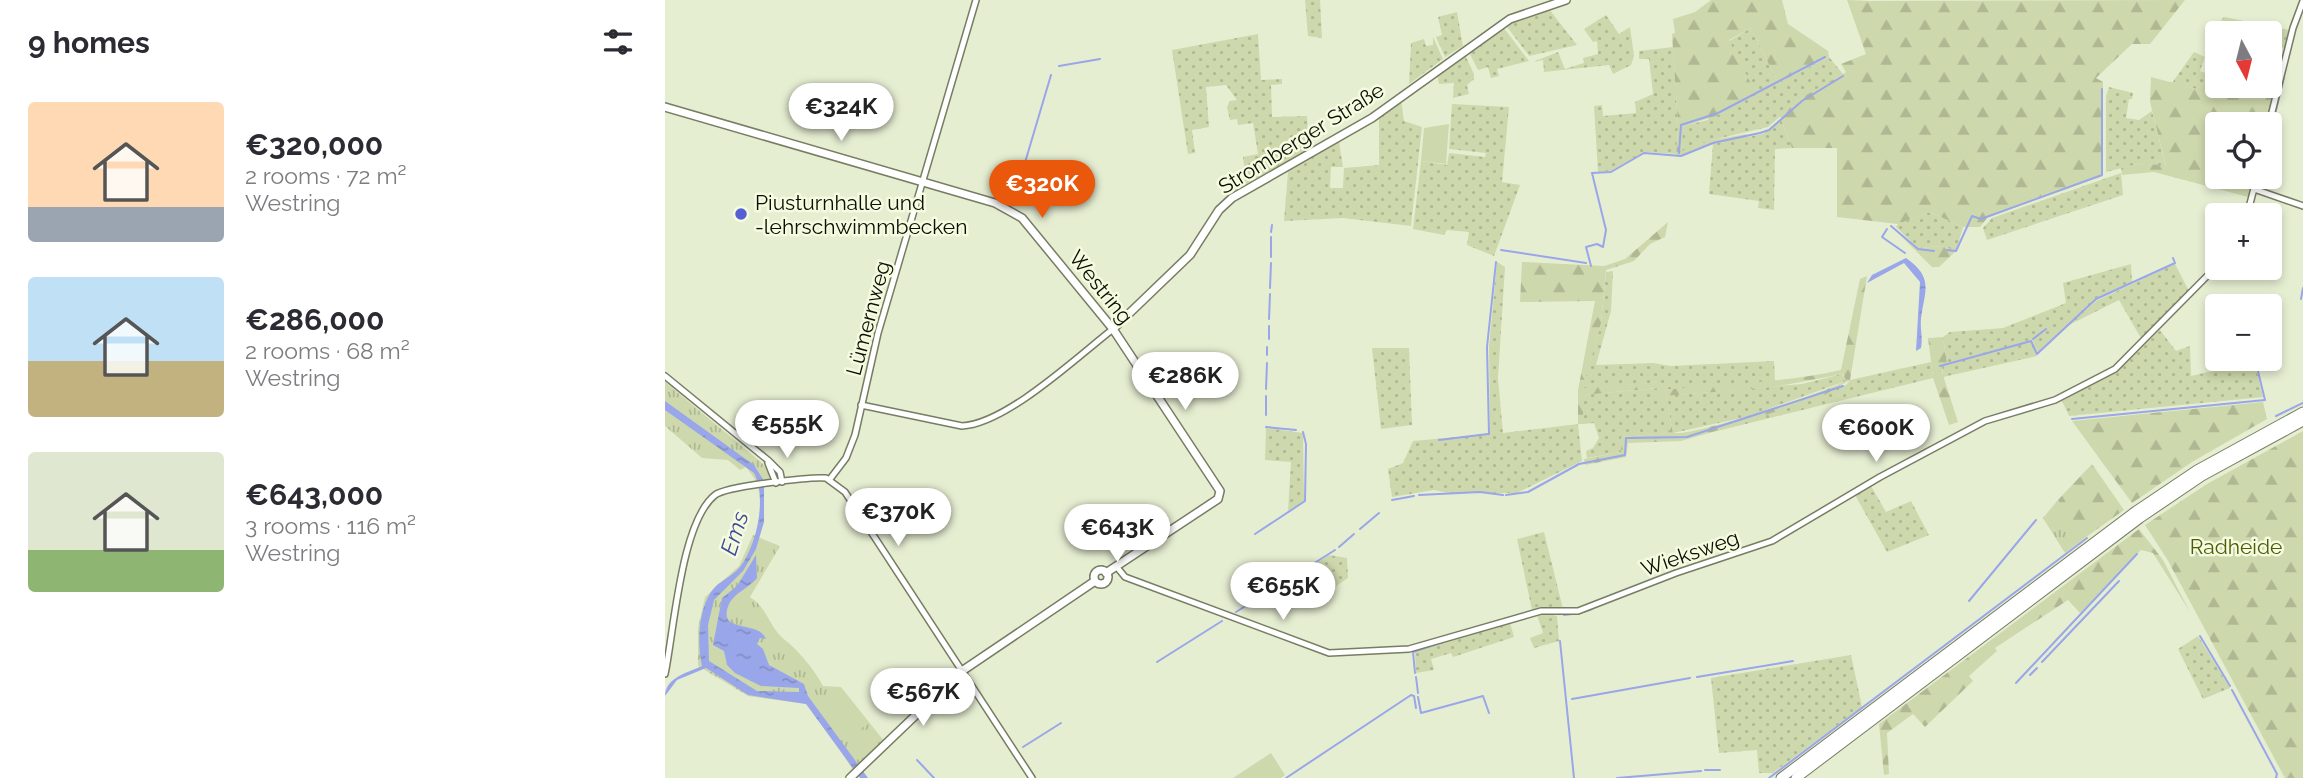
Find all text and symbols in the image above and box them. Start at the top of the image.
north arrow [2205,21,2282,98]
map controls [2205,21,2282,371]
icon: filters [599,23,637,61]
text: 9 homes [28,25,150,60]
street label: Stromberger Straße [1214,77,1388,199]
pin: €324K [792,83,890,143]
text: €324K [805,92,877,119]
button: locate [2205,112,2282,189]
text: €320,000 [245,127,383,162]
icon: home [84,130,168,214]
pin: €320K [993,160,1091,220]
text: 2 rooms · 72 m² [245,162,406,189]
text: €320K [1005,169,1079,196]
text: Westring [245,189,341,216]
place label: Piusturnhalle und -lehrschwimmbecken [755,190,967,239]
button: + [2205,203,2282,280]
marker: Piusturnhalle und -lehrschwimmbecken [733,206,749,222]
street label: Westring [1064,245,1138,329]
street label: Lümernweg [841,258,895,378]
button: − [2205,294,2282,371]
text: €286,000 [245,302,384,337]
icon: home [84,305,168,389]
text: 2 rooms · 68 m² [245,337,410,364]
pin: €286K [1136,352,1234,412]
text: €286K [1148,361,1222,388]
text: Westring [245,364,341,391]
pin: €555K [738,400,836,460]
pin: €600K [1827,405,1925,464]
text: €555K [751,409,823,436]
text: €600K [1838,413,1914,440]
text: €643,000 [245,477,383,512]
icon: home [84,480,168,564]
pin: €370K [849,489,947,548]
text: €370K [861,497,935,524]
pin: €643K [1068,504,1166,564]
water label: Ems [714,508,754,558]
text: 3 rooms · 116 m² [245,512,416,539]
text: €643K [1080,513,1154,540]
street label: Wieksweg [1638,525,1742,581]
park label: Radheide [2190,534,2282,559]
text: Westring [245,539,341,566]
pin: €655K [1234,562,1332,622]
text: €655K [1246,571,1320,598]
pin: €567K [874,668,972,728]
text: €567K [886,677,960,704]

